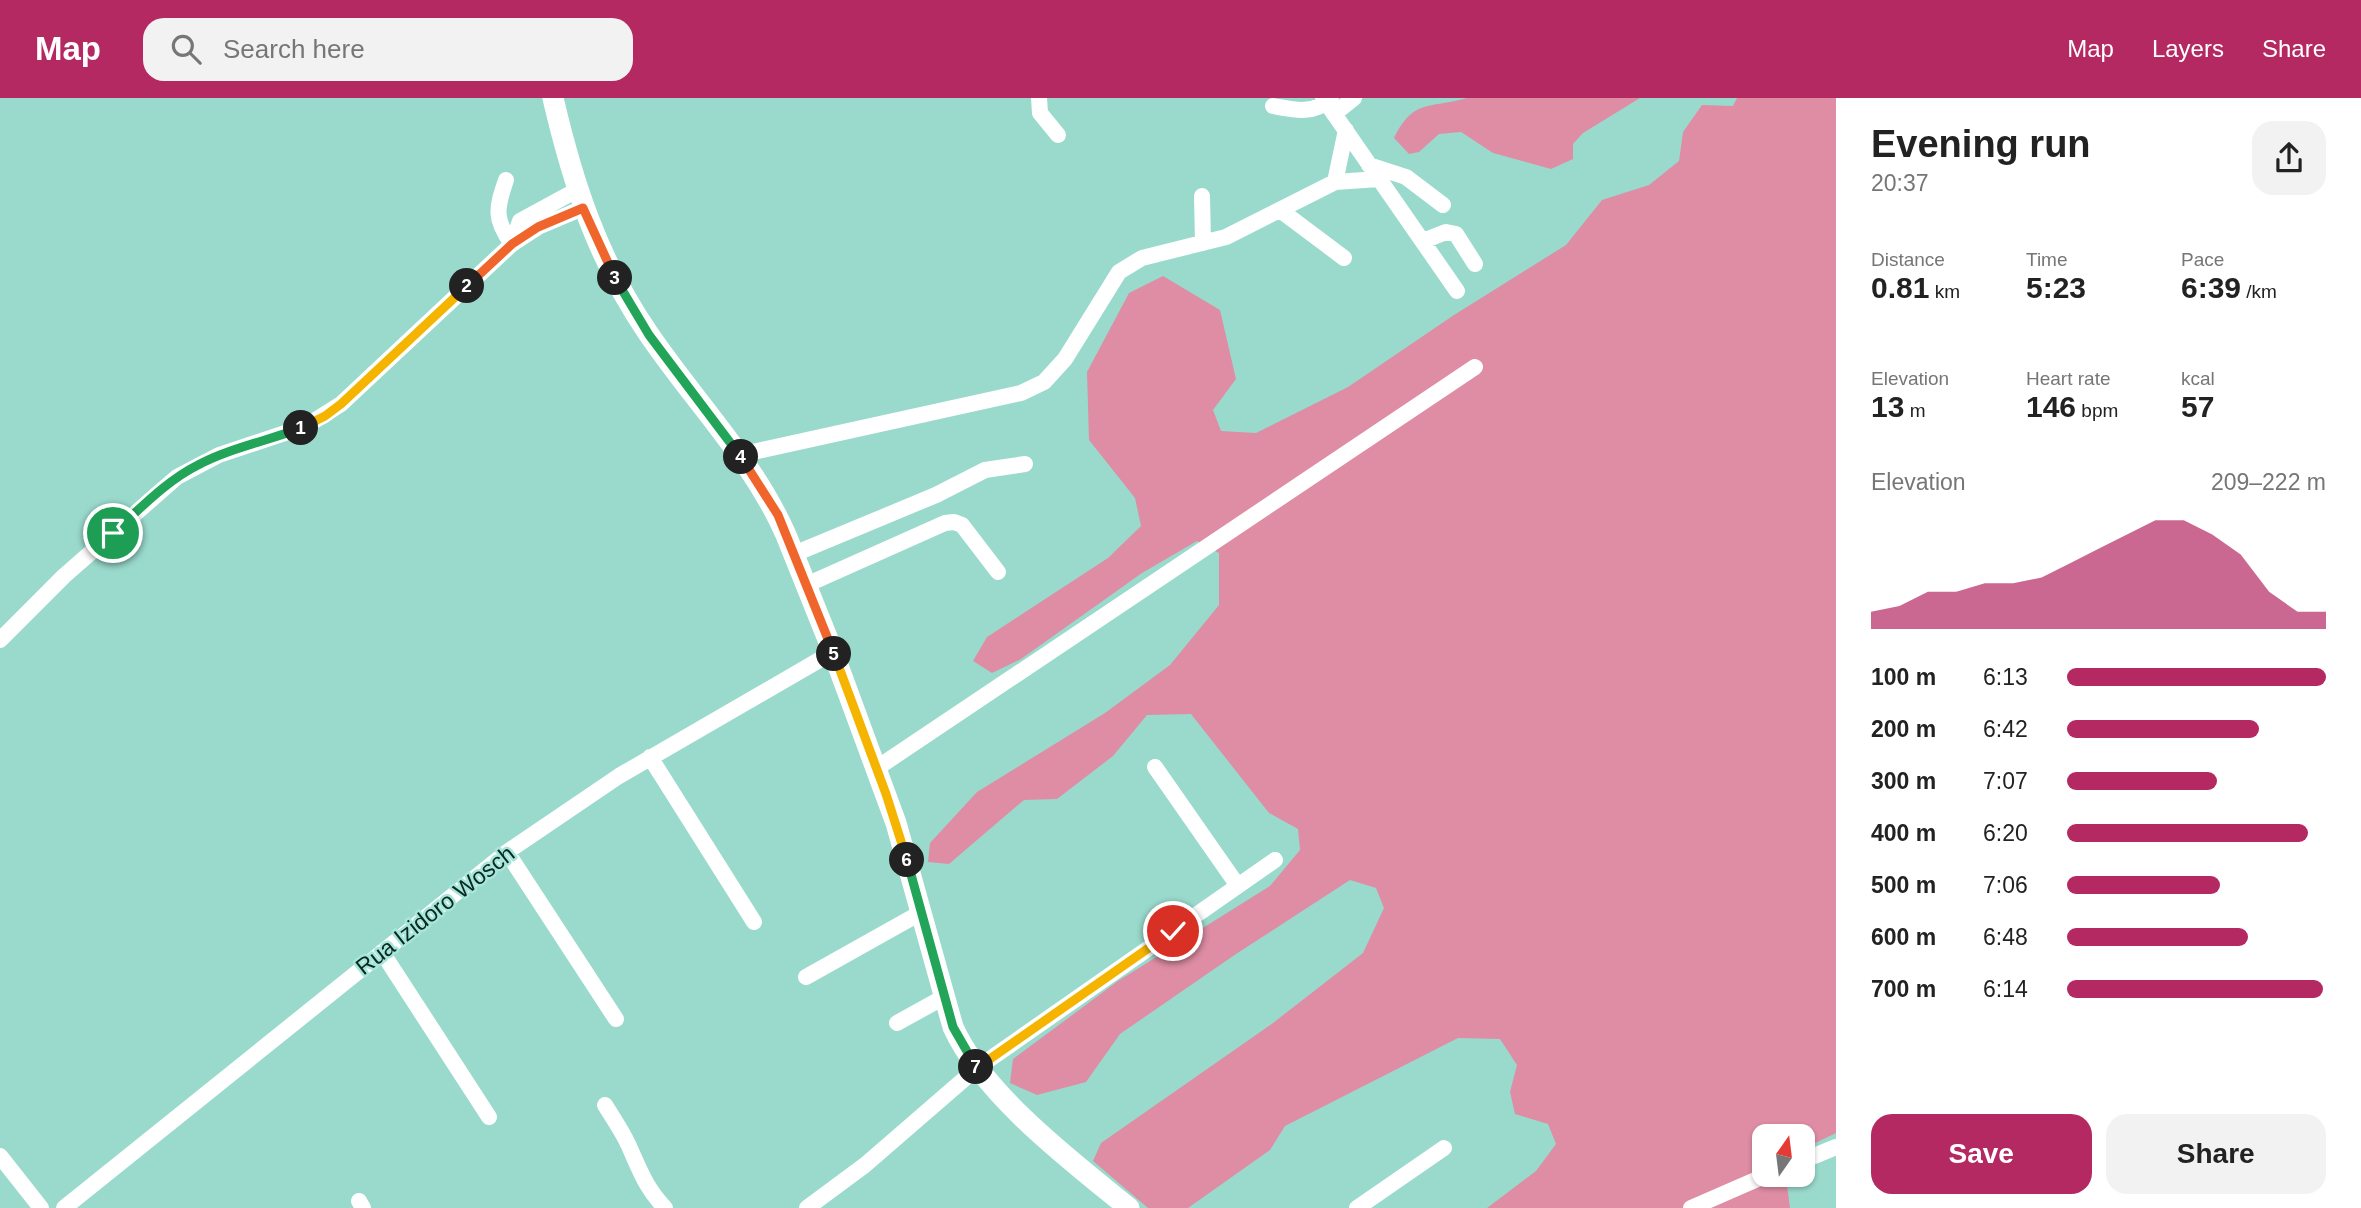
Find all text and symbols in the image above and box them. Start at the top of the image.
search box [143,18,633,81]
text: Map [35,30,101,67]
icon: search [167,30,205,68]
text: Search here [223,34,365,64]
text: Map [2067,35,2114,62]
text: Layers [2152,35,2224,62]
text: Share [2262,35,2326,62]
button: share [2252,121,2326,195]
text: Evening run [1871,123,2091,165]
text: 20:37 [1871,170,1929,196]
text: Distance [1871,249,1945,270]
text: Time [2026,249,2068,270]
text: Pace [2181,249,2224,270]
pin: 3 [598,260,632,296]
text: 3 [609,267,620,288]
pin: 2 [449,268,484,304]
text: 0.81 [1871,271,1929,304]
text: 5:23 [2026,271,2086,304]
text: 6:39 [2181,271,2241,304]
text: 2 [461,275,472,296]
text: km [1929,281,1960,302]
text: /km [2241,281,2277,302]
text: Elevation [1871,368,1949,389]
text: Heart rate [2026,368,2110,389]
text: kcal [2181,368,2215,389]
text: 13 [1871,390,1904,423]
text: 146 [2026,390,2076,423]
text: 57 [2181,390,2214,423]
text: m [1904,400,1925,421]
text: bpm [2076,400,2118,421]
pin: 1 [284,410,318,446]
text: 1 [295,417,306,438]
pin: 4 [724,440,758,474]
text: 4 [735,446,746,467]
text: Elevation [1871,469,1966,495]
text: 209–222 m [2211,469,2326,495]
pin [83,503,143,563]
icon: arrive [94,514,132,552]
pin: 5 [816,636,852,672]
text: 5 [828,643,839,664]
text: 100 m [1871,664,1936,690]
text: 6:13 [1983,664,2028,690]
text: 200 m [1871,716,1936,742]
text: 6:42 [1983,716,2028,742]
text: 300 m [1871,768,1936,794]
text: 7:07 [1983,768,2028,794]
text: 400 m [1871,820,1936,846]
text: 6:20 [1983,820,2028,846]
street label: Rua Izidoro Wosch [351,840,519,980]
pin: 6 [890,842,925,878]
text: 6 [901,849,912,870]
text: 500 m [1871,872,1936,898]
text: 7:06 [1983,872,2028,898]
pin [1143,901,1203,961]
icon: check [1154,912,1192,950]
text: 600 m [1871,924,1936,950]
text: 6:48 [1983,924,2028,950]
text: 700 m [1871,976,1936,1002]
text: 6:14 [1983,976,2028,1002]
pin: 7 [958,1049,993,1084]
text: 7 [970,1056,981,1077]
button: Save [1871,1114,2092,1194]
button: Share [2106,1114,2326,1194]
north arrow [1752,1124,1815,1186]
map controls [1752,1124,1815,1187]

